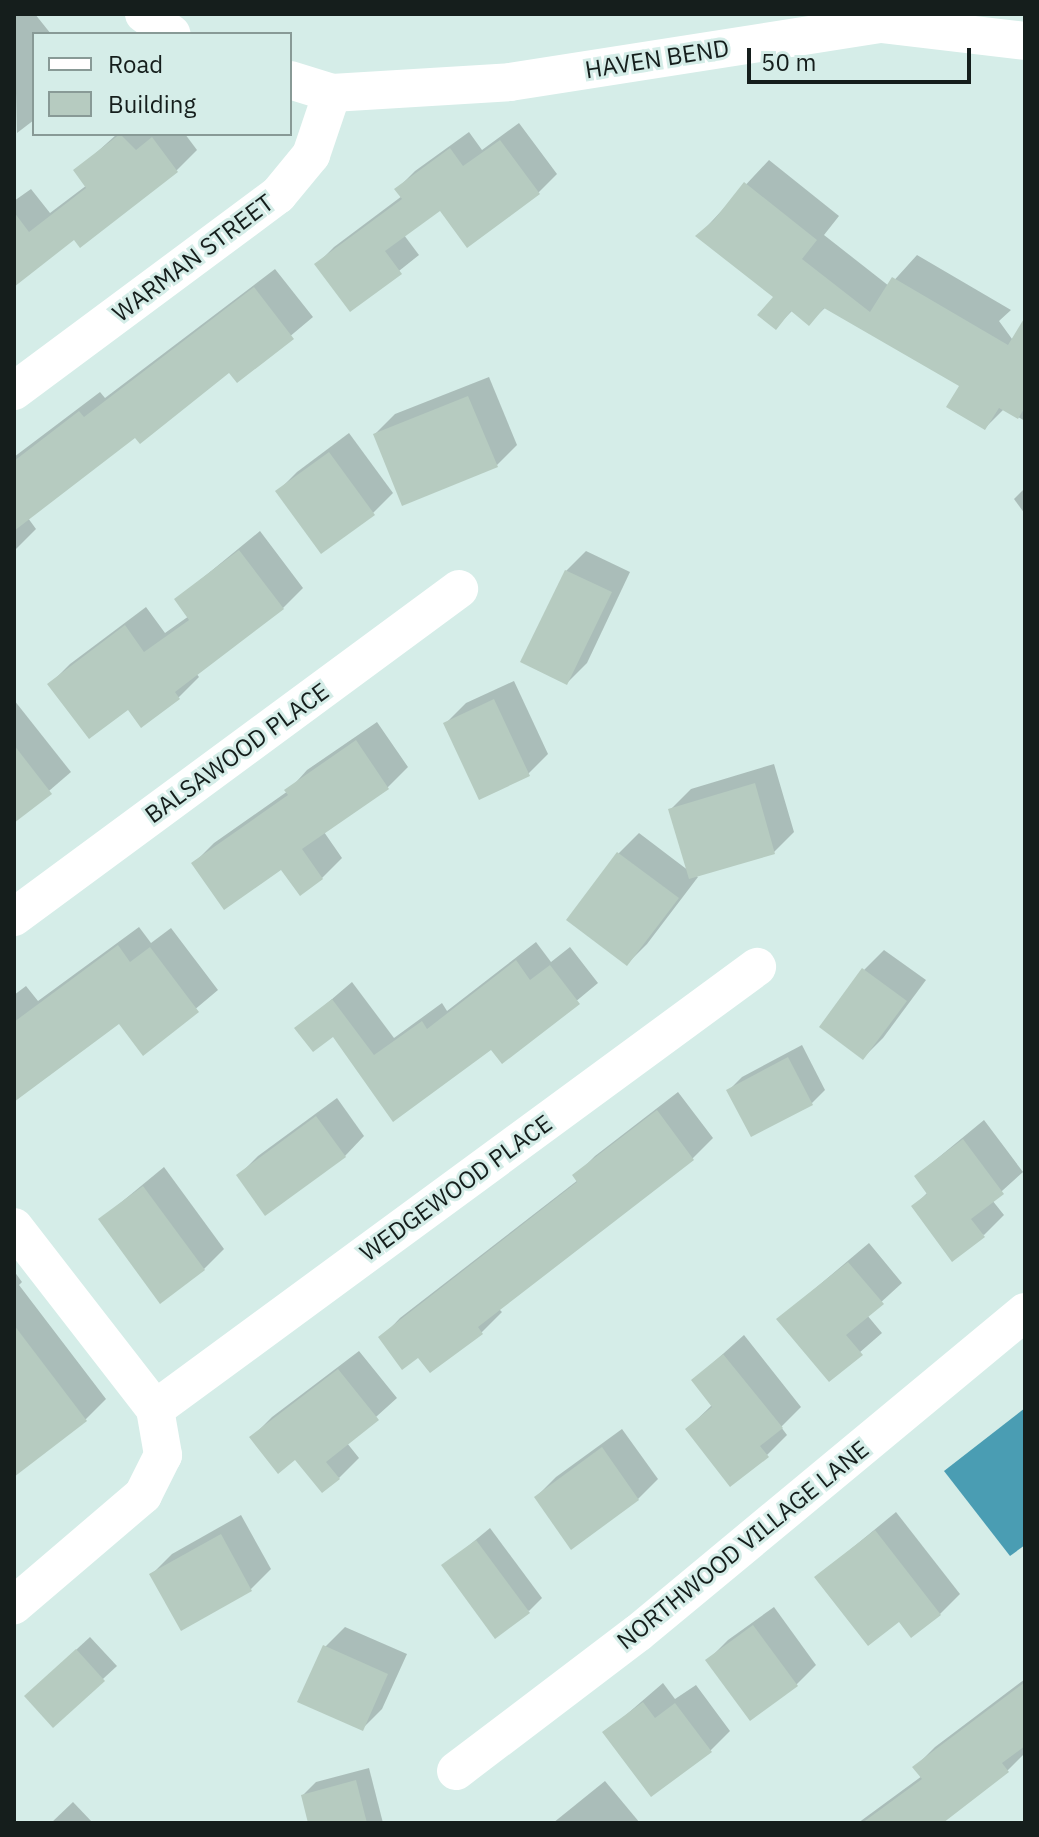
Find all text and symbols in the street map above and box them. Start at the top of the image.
legend [32,32,292,136]
scale bar [751,32,975,82]
street label: HAVEN BEND [583,33,731,85]
text: 50 m [761,46,816,78]
text: Road [108,48,163,80]
text: Building [108,88,196,120]
street label: WARMAN STREET [107,188,279,328]
street label: BALSAWOOD PLACE [139,677,335,829]
street label: WEDGEWOOD PLACE [354,1109,558,1267]
street label: NORTHWOOD VILLAGE LANE [611,1435,875,1655]

